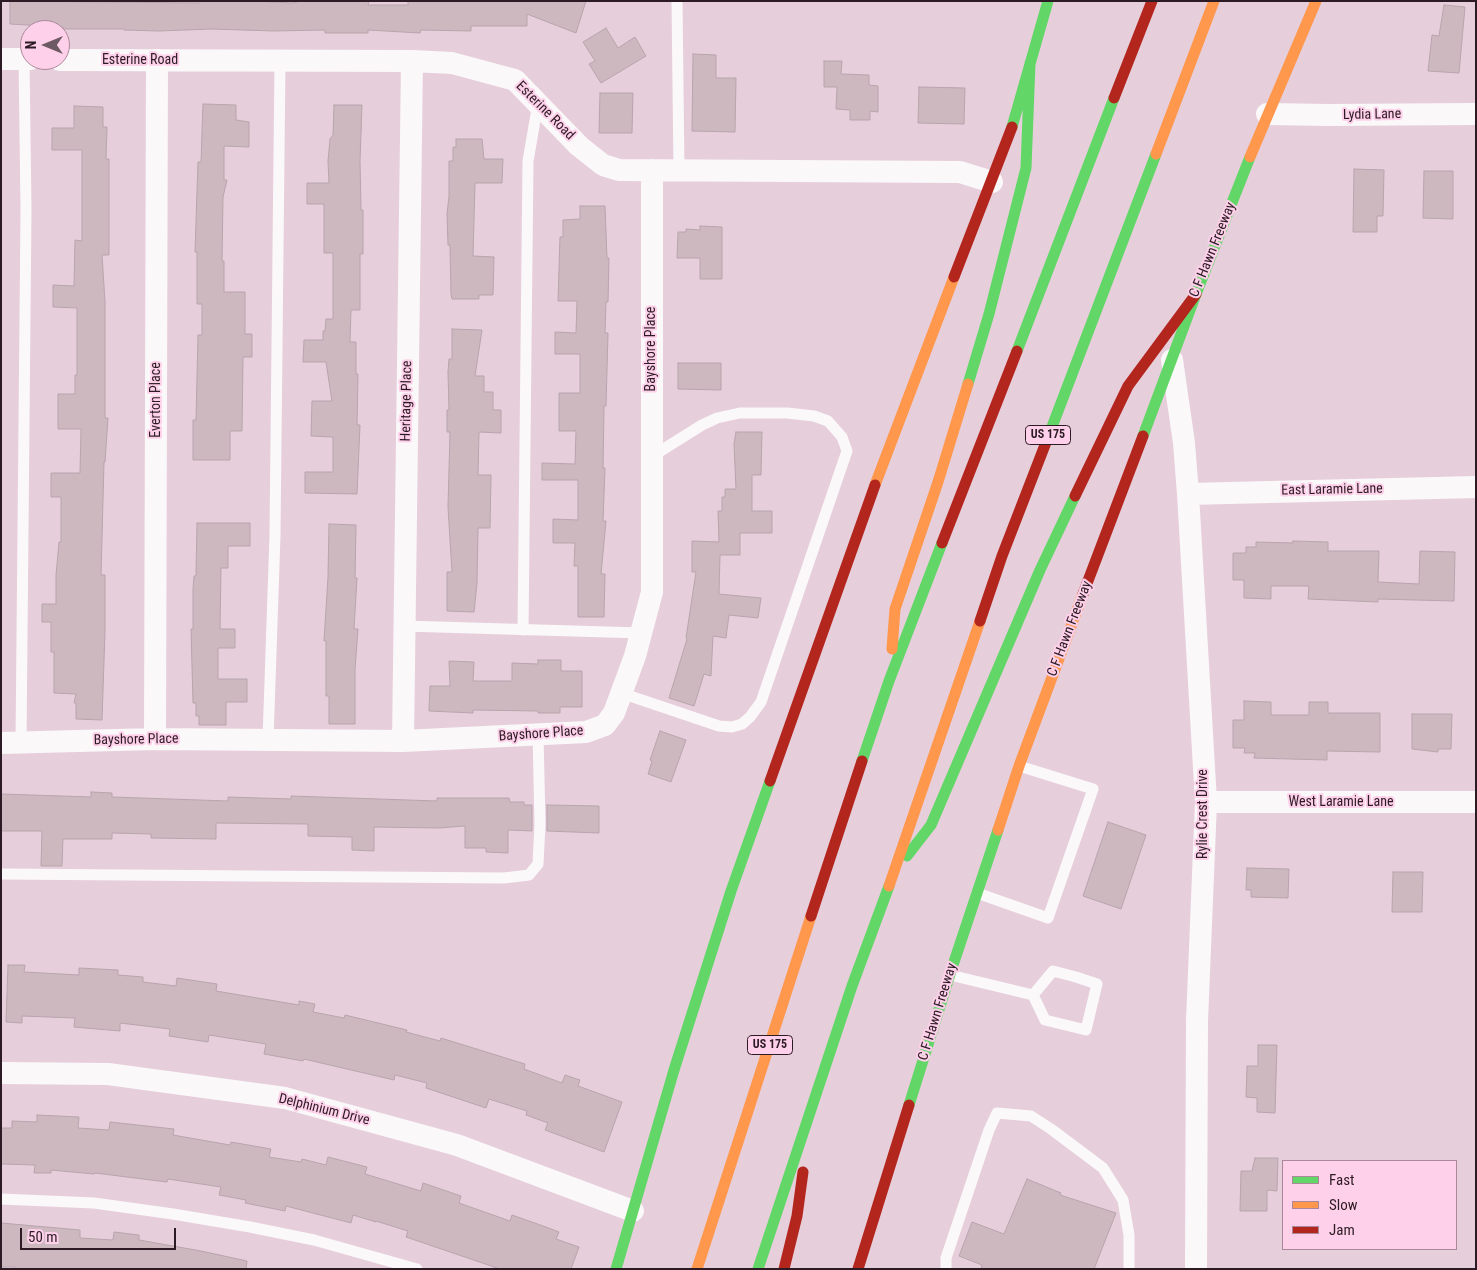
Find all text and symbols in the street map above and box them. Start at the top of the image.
north arrow [20,20,70,70]
text: N [23,41,39,49]
street label: Esterine Road [102,52,178,68]
street label: Esterine Road [512,78,578,144]
street label: Lydia Lane [1343,106,1401,124]
street label: C F Hawn Freeway [1186,200,1240,300]
street label: Bayshore Place [643,307,659,391]
street label: Heritage Place [398,360,416,442]
street label: Everton Place [148,362,164,438]
road number: US 175 [1026,426,1070,444]
street label: East Laramie Lane [1281,481,1383,499]
street label: C F Hawn Freeway [1044,579,1096,679]
street label: Bayshore Place [498,723,584,745]
street label: Bayshore Place [93,731,179,749]
street label: Rylie Crest Drive [1195,769,1211,859]
street label: West Laramie Lane [1288,794,1394,810]
street label: C F Hawn Freeway [915,961,961,1063]
road number: US 175 [748,1036,792,1054]
street label: Delphinium Drive [277,1091,371,1129]
legend [1282,1160,1457,1250]
text: Fast [1329,1171,1354,1189]
text: Slow [1329,1196,1358,1214]
scale bar [22,1218,179,1250]
text: Jam [1329,1221,1355,1239]
text: 50 m [28,1228,58,1246]

